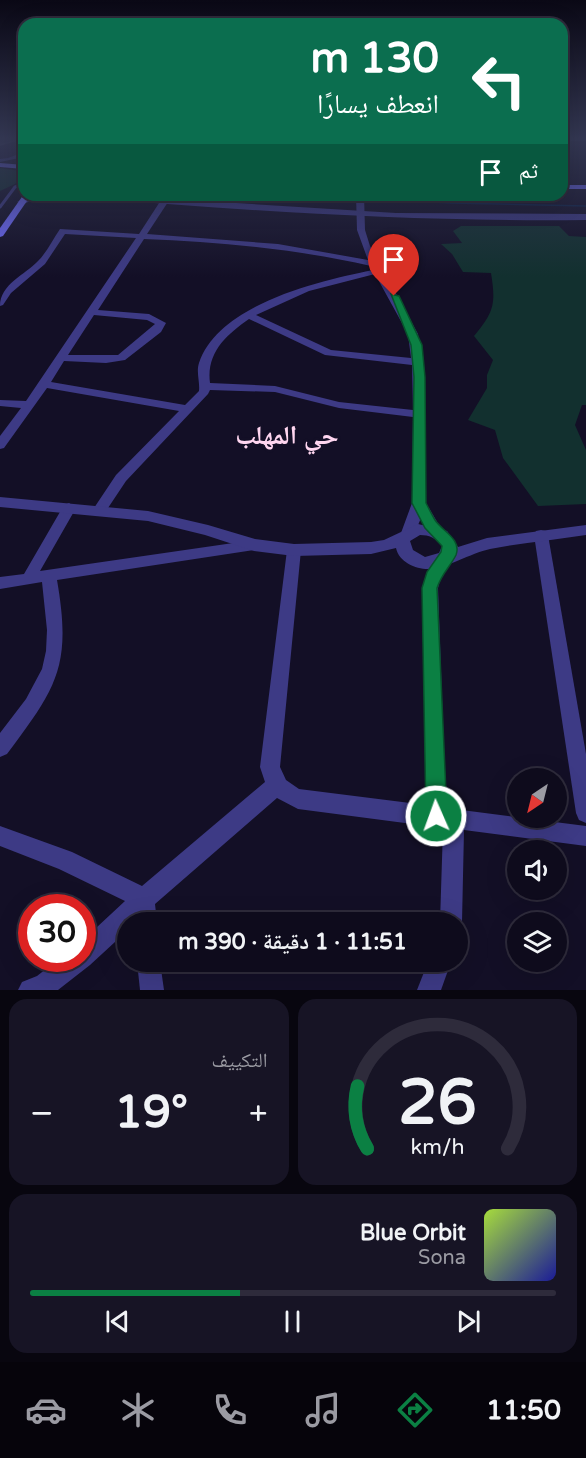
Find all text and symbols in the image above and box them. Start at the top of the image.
text: 130 m [310,33,439,84]
icon: left [460,42,538,120]
text: انعطف يسارًا [317,88,439,121]
icon: arrive [474,156,507,189]
text: ثم [519,158,538,184]
pin [368,234,419,296]
icon: arrive [377,243,410,276]
district label: حي المهلب [235,420,339,455]
north arrow [507,768,567,828]
map controls [507,768,567,972]
position arrow [404,784,468,848]
button: sound [507,840,567,900]
speed limit sign: 30 [18,894,96,972]
button: layers [507,912,567,972]
text: 11:51 · 1 دقيقة · 390 m [178,929,407,955]
text: التكييف [211,1049,268,1073]
text: 26 [398,1066,476,1141]
text: 19° [114,1086,188,1140]
text: − [30,1094,54,1133]
text: + [249,1094,267,1133]
text: km/h [410,1134,464,1160]
text: Blue Orbit [360,1220,466,1246]
text: Sona [418,1246,466,1270]
icon: previous [101,1305,134,1338]
icon: pause [276,1305,309,1338]
icon: next [452,1305,485,1338]
icon: car [25,1389,67,1431]
icon: climate [117,1389,159,1431]
icon: phone [209,1389,251,1431]
icon: music [302,1389,344,1431]
icon: directions [394,1389,436,1431]
text: 11:50 [486,1394,561,1427]

